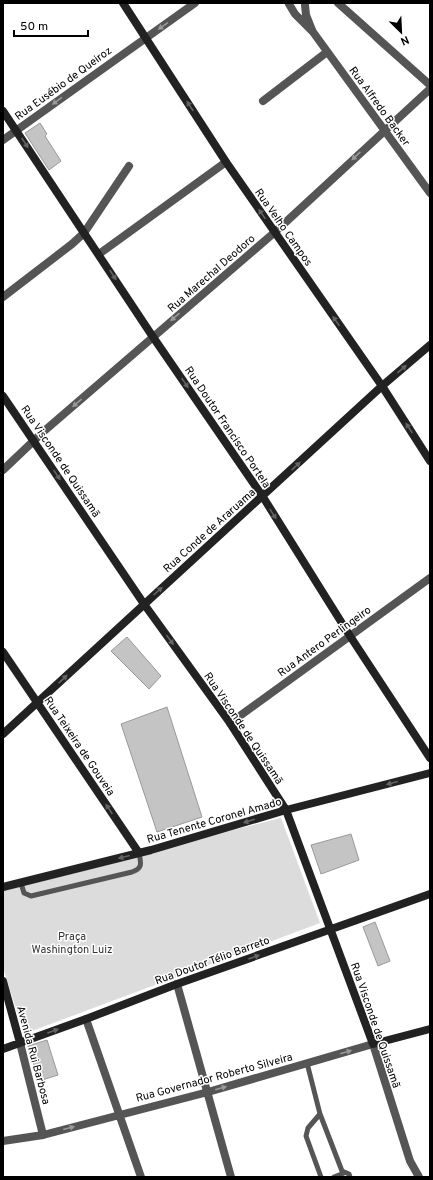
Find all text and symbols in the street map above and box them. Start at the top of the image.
scale bar [14,12,88,38]
north arrow [381,12,421,52]
text: 50 m [20,19,48,35]
one-way arrow [158,22,168,30]
text: N [398,32,411,48]
street label: Rua Eusébio de Queiroz [12,44,115,124]
street label: Rua Alfredo Backer [346,64,413,150]
one-way arrow [52,97,62,105]
one-way arrow [186,100,193,112]
one-way arrow [21,138,29,149]
one-way arrow [351,152,361,161]
street label: Rua Velho Campos [251,186,315,269]
one-way arrow [258,209,266,219]
street label: Rua Marechal Deodoro [165,232,258,316]
one-way arrow [109,270,117,280]
one-way arrow [170,313,181,322]
one-way arrow [332,315,340,326]
street label: Rua Doutor Francisco Portela [181,364,273,491]
one-way arrow [397,364,408,373]
one-way arrow [181,378,189,388]
one-way arrow [72,398,83,407]
street label: Rua Visconde de Quissamã [17,403,103,520]
one-way arrow [405,423,413,434]
one-way arrow [291,461,301,471]
one-way arrow [53,470,61,480]
street label: Rua Conde de Araruama [161,485,259,576]
one-way arrow [270,508,277,520]
one-way arrow [153,586,164,595]
street label: Rua Antero Perlingeiro [275,603,374,680]
one-way arrow [166,634,174,645]
street label: Rua Visconde de Quissamã [200,670,286,787]
one-way arrow [58,674,68,684]
street label: Rua Teixeira de Gouveia [41,694,118,799]
one-way arrow [386,780,399,786]
street label: Rua Tenente Coronel Amado [145,795,283,847]
one-way arrow [105,804,113,814]
one-way arrow [243,818,255,824]
one-way arrow [118,854,130,860]
park label: Praça Washington Luiz [31,930,113,957]
street label: Rua Doutor Télio Barreto [153,934,272,988]
one-way arrow [248,953,260,959]
street label: Rua Visconde de Quissamã [347,961,403,1090]
street label: Avenida Rui Barbosa [13,1004,53,1106]
one-way arrow [47,1028,59,1034]
one-way arrow [341,1049,353,1055]
street label: Rua Governador Roberto Silveira [134,1050,294,1106]
one-way arrow [216,1085,228,1091]
one-way arrow [63,1125,75,1131]

